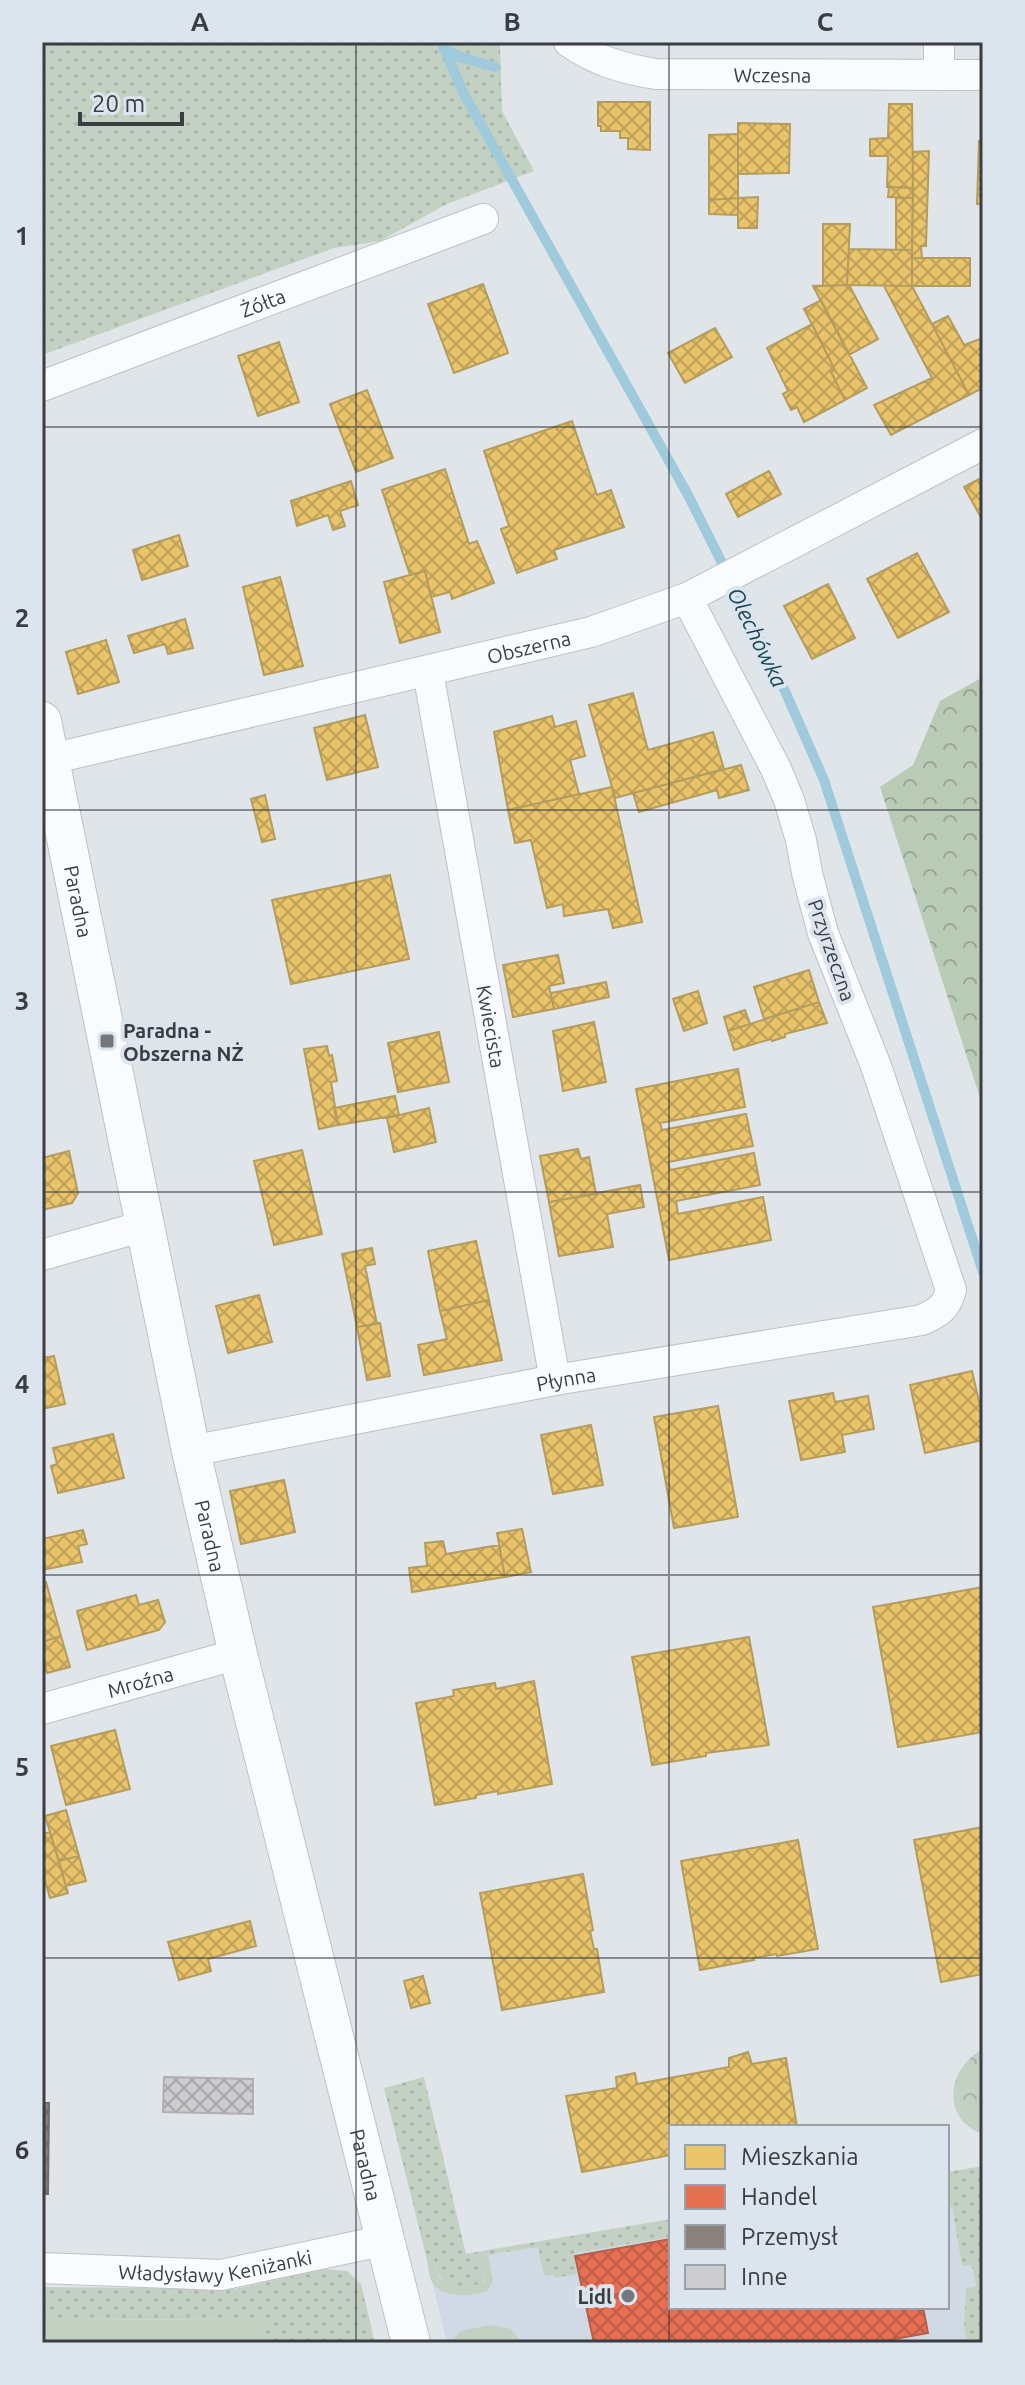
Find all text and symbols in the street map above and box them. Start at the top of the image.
text: A [191,7,210,36]
text: B [503,7,521,36]
text: C [817,7,834,36]
street label: Wczesna [733,63,811,86]
scale bar [80,76,182,126]
text: 20 m [92,90,145,117]
text: 1 [15,221,29,250]
street label: Żółta [237,283,288,321]
water label: Olechówka [723,583,793,691]
text: 2 [15,603,29,632]
street label: Obszerna [485,626,573,668]
street label: Paradna [60,863,97,939]
street label: Przyrzeczna [804,896,860,1004]
street label: Kwiecista [473,983,510,1070]
text: 3 [15,986,29,1015]
place label: Paradna - Obszerna NŻ [123,1019,244,1065]
marker: Paradna - Obszerna NŻ [98,1032,116,1050]
street label: Płynna [534,1362,597,1395]
text: 4 [15,1369,29,1398]
street label: Paradna [191,1497,230,1574]
street label: Mroźna [105,1661,176,1702]
text: 5 [15,1752,29,1781]
legend [669,2125,949,2309]
street label: Paradna [346,2126,386,2203]
text: 6 [15,2135,29,2164]
text: Mieszkania [741,2143,859,2170]
text: Handel [741,2183,817,2210]
text: Przemysł [741,2223,838,2250]
street label: Władysławy Keniżanki [118,2245,314,2287]
text: Inne [741,2263,788,2290]
place label: Lidl [577,2285,612,2308]
marker: Lidl [619,2287,637,2305]

